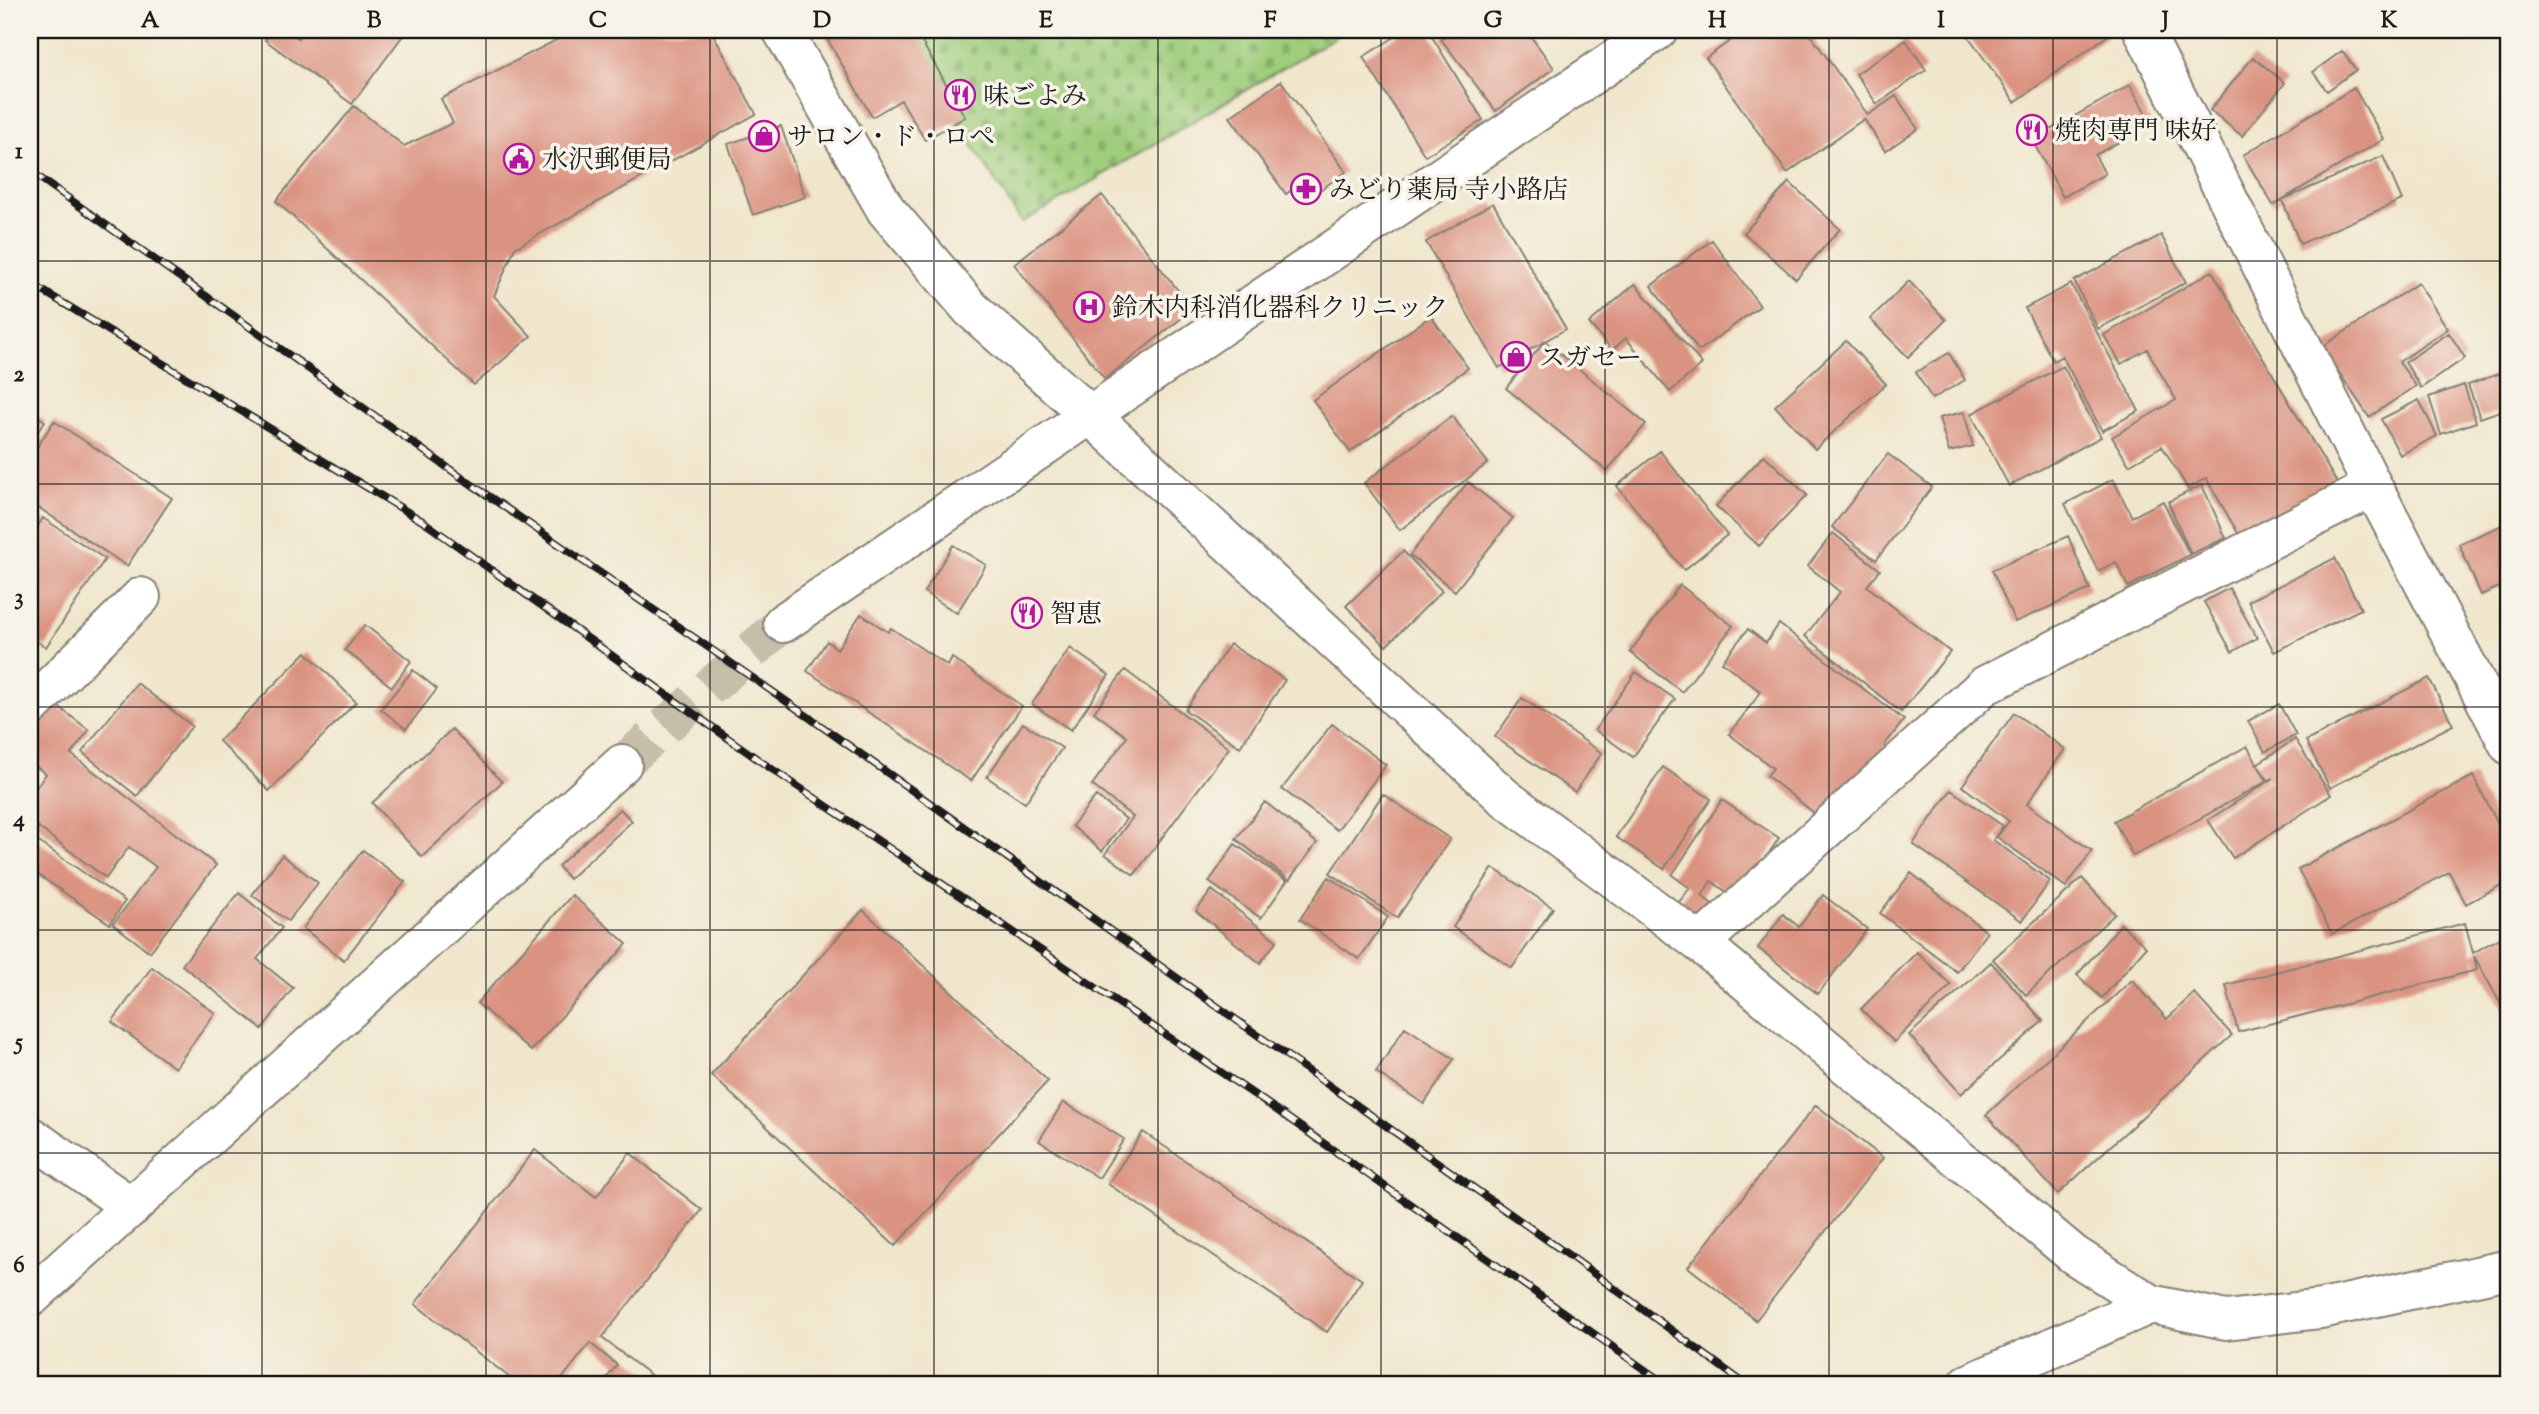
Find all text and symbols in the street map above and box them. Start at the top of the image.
text: A [141,5,160,38]
text: B [367,5,382,38]
text: C [589,5,607,38]
text: D [813,5,831,38]
text: E [1039,5,1053,38]
text: F [1264,5,1277,38]
text: G [1484,5,1503,38]
text: H [1708,5,1727,38]
text: I [1937,5,1945,38]
text: J [2160,5,2169,38]
text: K [2381,5,2398,38]
restaurant icon: 味ごよみ [943,78,977,112]
place label: 味ごよみ [983,79,1087,116]
restaurant icon: 焼肉専門 味好 [2015,113,2049,147]
place label: 焼肉専門 味好 [2055,114,2217,151]
shop icon: サロン・ド・ロペ [747,119,781,153]
place label: サロン・ド・ロペ [787,120,995,157]
text: 1 [15,136,23,169]
public building icon: 水沢郵便局 [502,142,536,176]
place label: 水沢郵便局 [542,143,672,180]
pharmacy icon: みどり薬局 寺小路店 [1289,172,1323,206]
place label: みどり薬局 寺小路店 [1329,173,1569,210]
hospital icon: 鈴木内科消化器科クリニック [1072,290,1106,324]
place label: 鈴木内科消化器科クリニック [1112,291,1448,328]
shop icon: スガセー [1499,340,1533,374]
place label: スガセー [1539,341,1642,378]
text: 2 [14,359,25,392]
text: 3 [14,582,24,615]
restaurant icon: 智恵 [1010,596,1044,630]
place label: 智恵 [1050,597,1102,634]
text: 4 [12,804,25,837]
text: 5 [13,1027,23,1060]
text: 6 [13,1250,25,1283]

